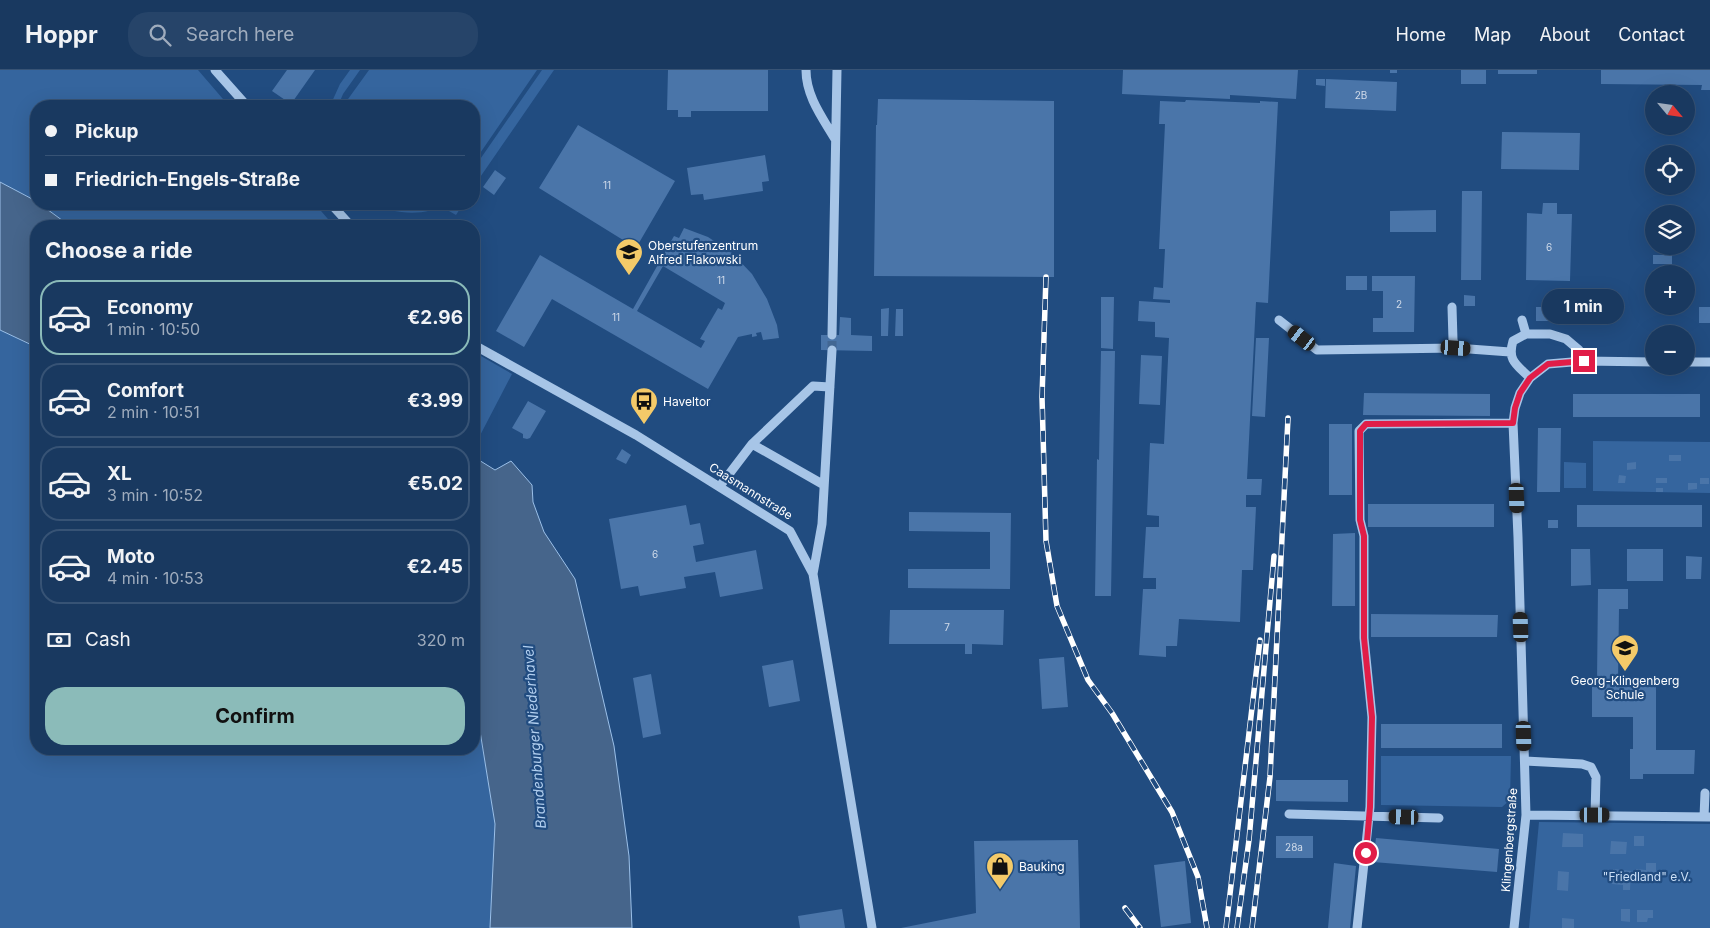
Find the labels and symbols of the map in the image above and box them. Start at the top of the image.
north arrow [1645,85,1695,135]
house number: 2B [1355,89,1367,101]
house number: 11 [603,179,611,191]
school or university icon: Oberstufenzentrum Alfred Flakowski [614,237,644,276]
place label: Oberstufenzentrum Alfred Flakowski [648,238,758,267]
house number: 6 [1546,241,1552,253]
house number: 11 [717,274,725,286]
callout: 1 min [1543,288,1625,324]
house number: 2 [1396,298,1402,310]
house number: 11 [612,311,620,323]
car [1285,323,1318,353]
car [1440,339,1471,357]
route end [1573,350,1595,372]
bus stop icon: Haveltor [629,386,659,425]
place label: Haveltor [663,394,711,409]
street label: Caasmannstraße [706,459,796,523]
car [1508,483,1525,513]
house number: 6 [652,548,658,560]
car [1512,612,1529,642]
house number: 7 [944,621,950,633]
school or university icon: Georg-Klingenberg Schule [1610,633,1640,672]
water label: Brandenburger Niederhavel [519,644,549,829]
place label: Georg-Klingenberg Schule [1571,673,1679,702]
car [1515,721,1532,751]
street label: Klingenbergstraße [1498,787,1520,893]
car [1580,808,1610,823]
car [1388,809,1419,825]
house number: 28a [1285,841,1303,853]
route start [1355,842,1377,864]
shop icon: Bauking [985,851,1015,890]
place label: Bauking [1019,859,1065,874]
park label: "Friedland" e.V. [1603,869,1691,884]

